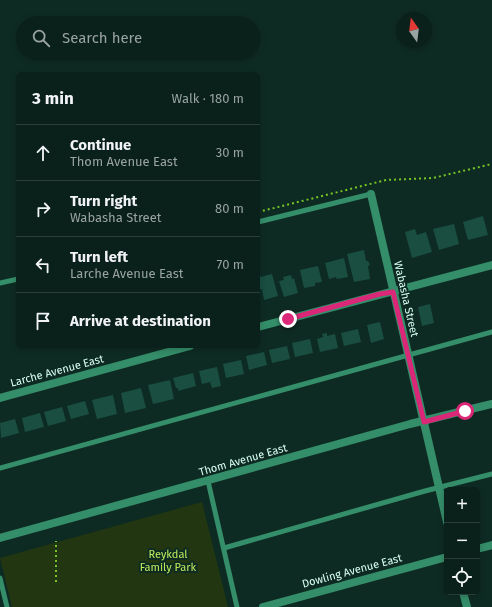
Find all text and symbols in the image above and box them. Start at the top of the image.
north arrow [396,12,432,48]
search box [16,16,260,60]
icon: search [30,27,52,49]
text: Search here [62,29,142,47]
text: 3 min [32,88,74,109]
text: Walk · 180 m [172,91,244,106]
text: Continue [70,136,131,154]
icon: ahead [32,142,54,164]
text: 30 m [216,145,244,160]
text: Thom Avenue East [70,154,178,169]
text: Turn right [70,192,137,210]
icon: right [32,198,54,220]
text: 80 m [215,201,244,216]
text: Wabasha Street [70,210,161,225]
text: Turn left [70,248,128,266]
icon: left [32,254,54,276]
text: 70 m [217,257,244,272]
street label: Wabasha Street [391,260,421,338]
text: Larche Avenue East [70,266,184,281]
icon: arrive [32,310,54,332]
route end [279,310,297,328]
text: Arrive at destination [70,312,211,330]
street label: Larche Avenue East [9,352,105,390]
route start [456,402,474,420]
street label: Thom Avenue East [197,441,289,479]
map controls [444,487,480,595]
button: + [444,487,480,523]
button: − [444,523,480,559]
park label: Reykdal Family Park [140,548,197,574]
street label: Dowling Avenue East [301,551,403,591]
button: locate [444,559,480,595]

